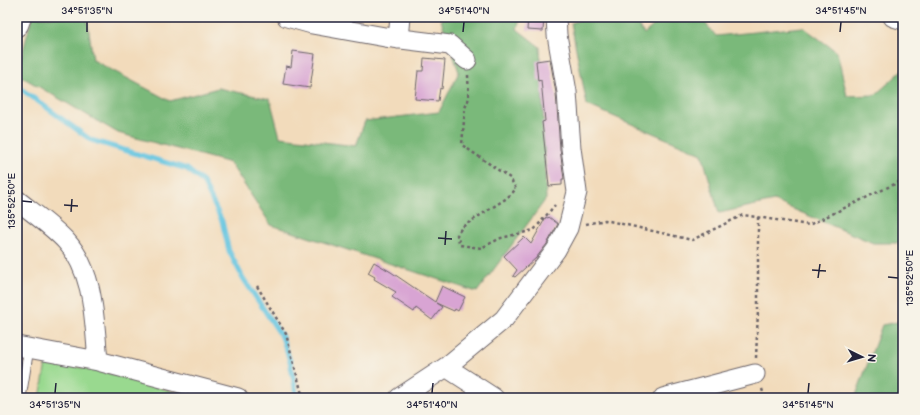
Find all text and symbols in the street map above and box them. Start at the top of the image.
text: 34°51'35"N [61,5,113,17]
text: 34°51'40"N [438,5,490,17]
text: 34°51'45"N [815,5,867,17]
text: 135°52'50"E [6,173,18,229]
text: 135°52'50"E [904,250,916,306]
north arrow [842,337,882,377]
text: N [865,353,878,363]
text: 34°51'35"N [29,399,81,411]
text: 34°51'40"N [406,399,458,411]
text: 34°51'45"N [782,399,834,411]

